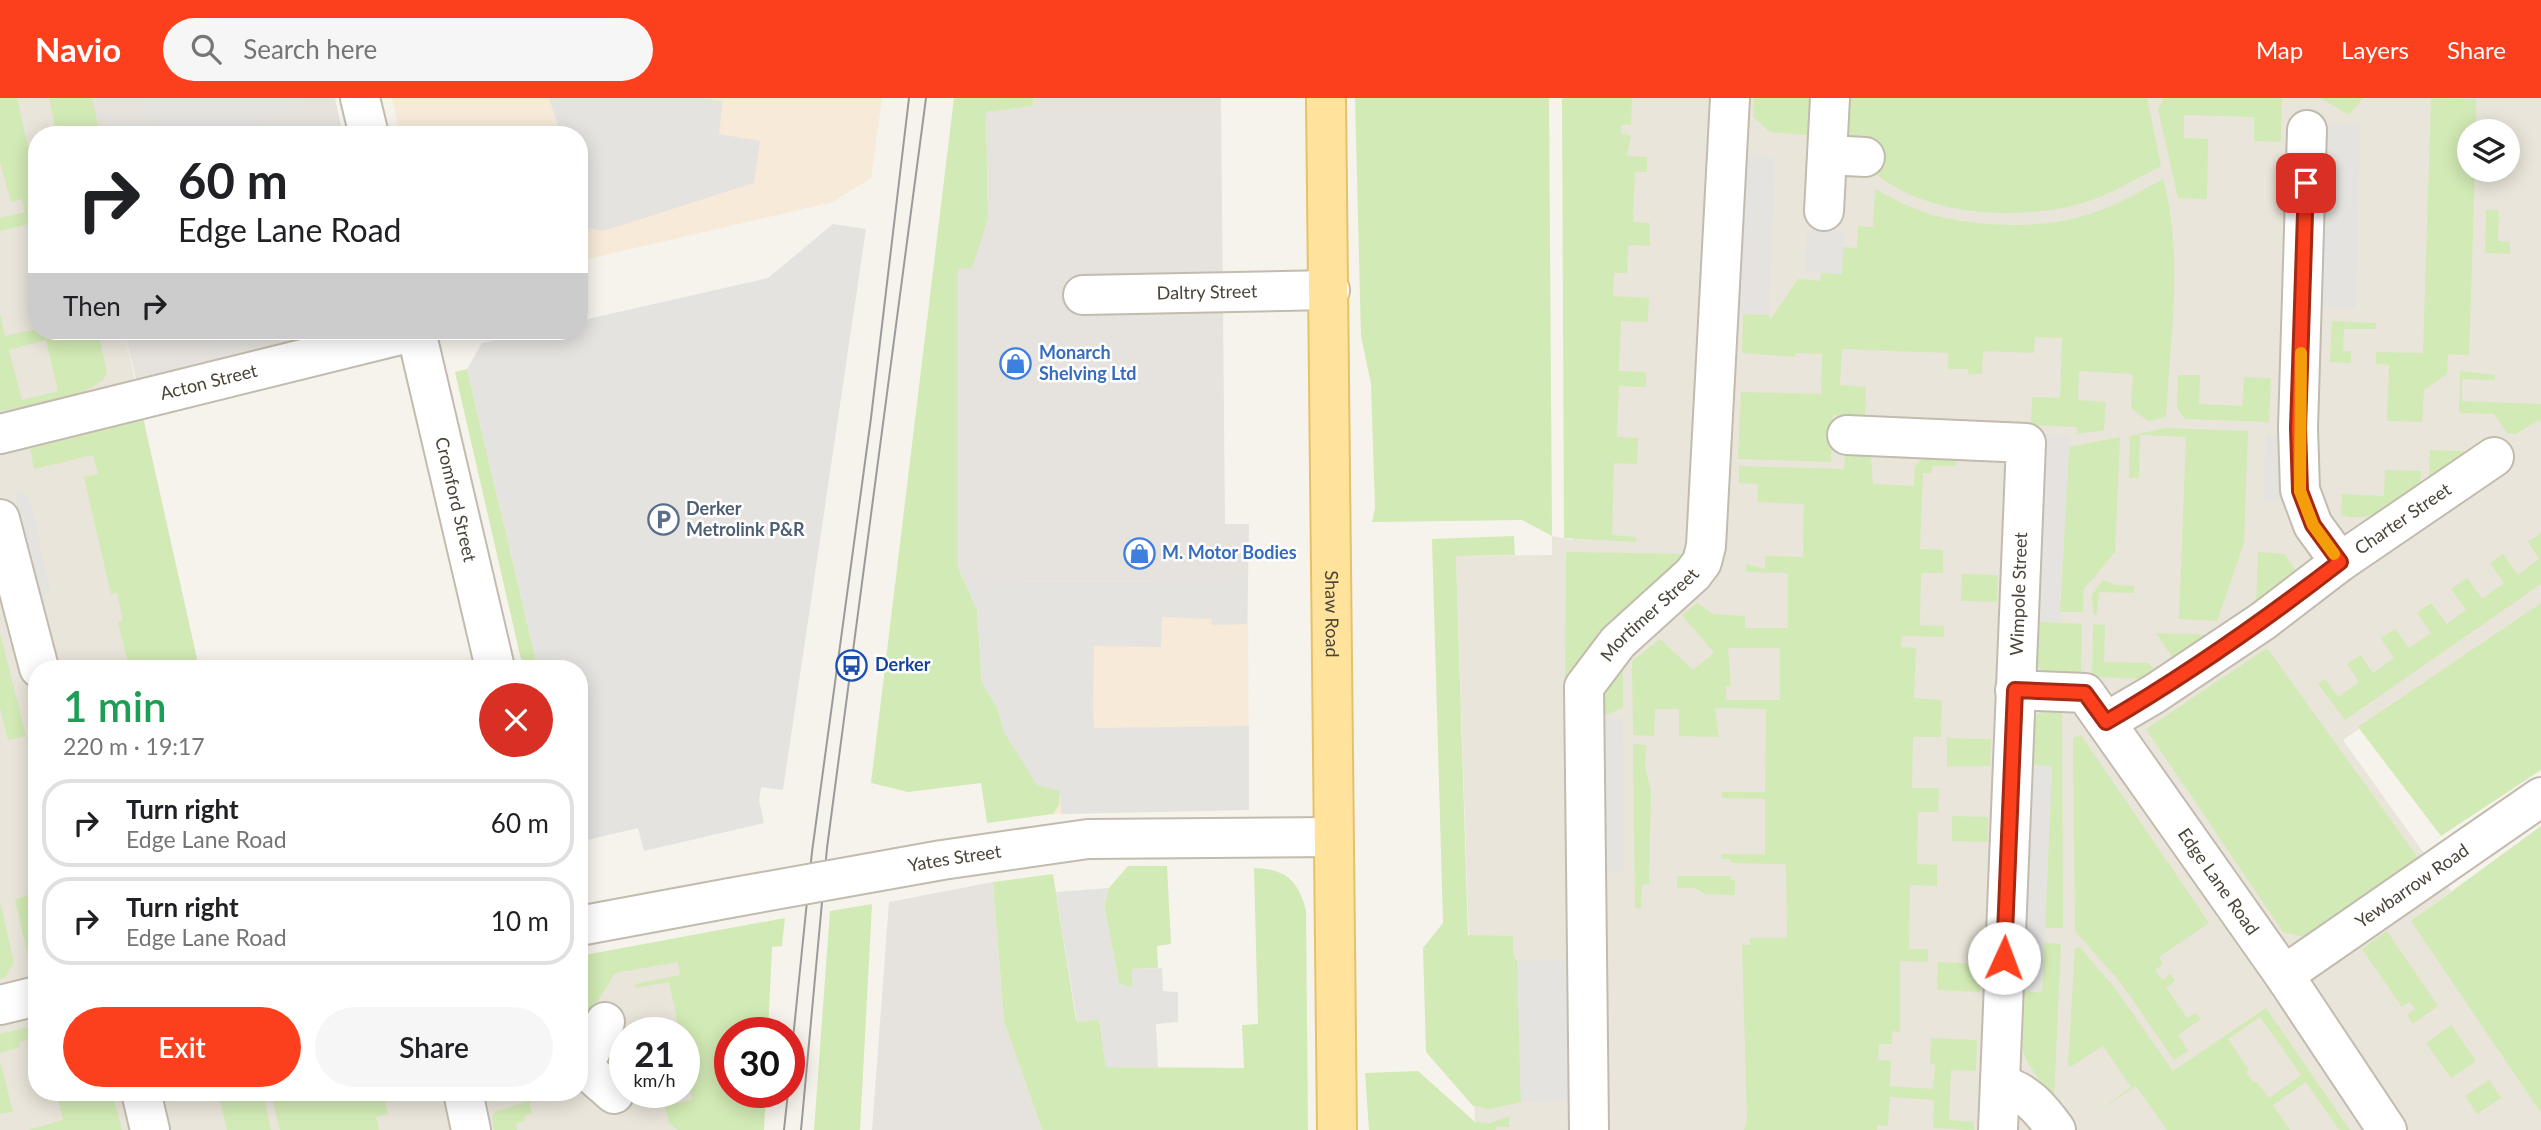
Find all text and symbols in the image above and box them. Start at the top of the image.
search box [163,18,653,81]
text: Navio [35,29,121,69]
icon: search [187,30,225,68]
text: Search here [243,33,377,65]
text: Map [2256,35,2303,64]
text: Layers [2341,35,2409,64]
text: Share [2447,35,2506,64]
map controls [2457,119,2520,182]
button: layers [2457,119,2520,182]
text: 60 m [178,151,288,209]
pin [2276,153,2336,213]
icon: right [63,154,154,245]
icon: arrive [2287,164,2325,202]
text: Edge Lane Road [178,210,401,249]
street label: Daltry Street [1156,279,1258,304]
icon: right [135,287,173,325]
text: Then [63,290,121,322]
place label: Monarch Shelving Ltd [1039,341,1137,384]
shop icon: Monarch Shelving Ltd [999,346,1033,380]
street label: Acton Street [158,359,260,404]
street label: Cromford Street [431,435,482,564]
street label: Charter Street [2350,477,2455,559]
place label: Derker Metrolink P&R [686,497,805,540]
parking icon: Derker Metrolink P&R [646,502,680,536]
street label: Wimpole Street [2005,531,2031,656]
shop icon: M. Motor Bodies [1122,536,1156,570]
place label: M. Motor Bodies [1162,541,1297,563]
street label: Mortimer Street [1595,563,1704,665]
street label: Shaw Road [1321,570,1344,658]
bus stop icon: Derker [835,648,869,682]
place label: Derker [875,653,931,675]
text: 1 min [63,681,167,731]
button: close [479,683,553,757]
text: 220 m · 19:17 [63,732,205,760]
text: Turn right [126,793,239,825]
icon: right [67,804,105,842]
text: 60 m [491,807,549,839]
street label: Edge Lane Road [2174,823,2264,939]
text: Edge Lane Road [126,825,287,853]
street label: Yewbarrow Road [2351,838,2473,932]
street label: Yates Street [906,840,1003,876]
text: Turn right [126,891,239,923]
icon: right [67,902,105,940]
text: 10 m [491,905,549,937]
position arrow [1967,921,2041,995]
text: Edge Lane Road [126,923,287,951]
button: Exit [63,1007,301,1087]
button: Share [315,1007,553,1087]
speed limit sign: 30 [714,1017,805,1108]
text: 21 [634,1032,675,1074]
text: km/h [633,1069,676,1091]

